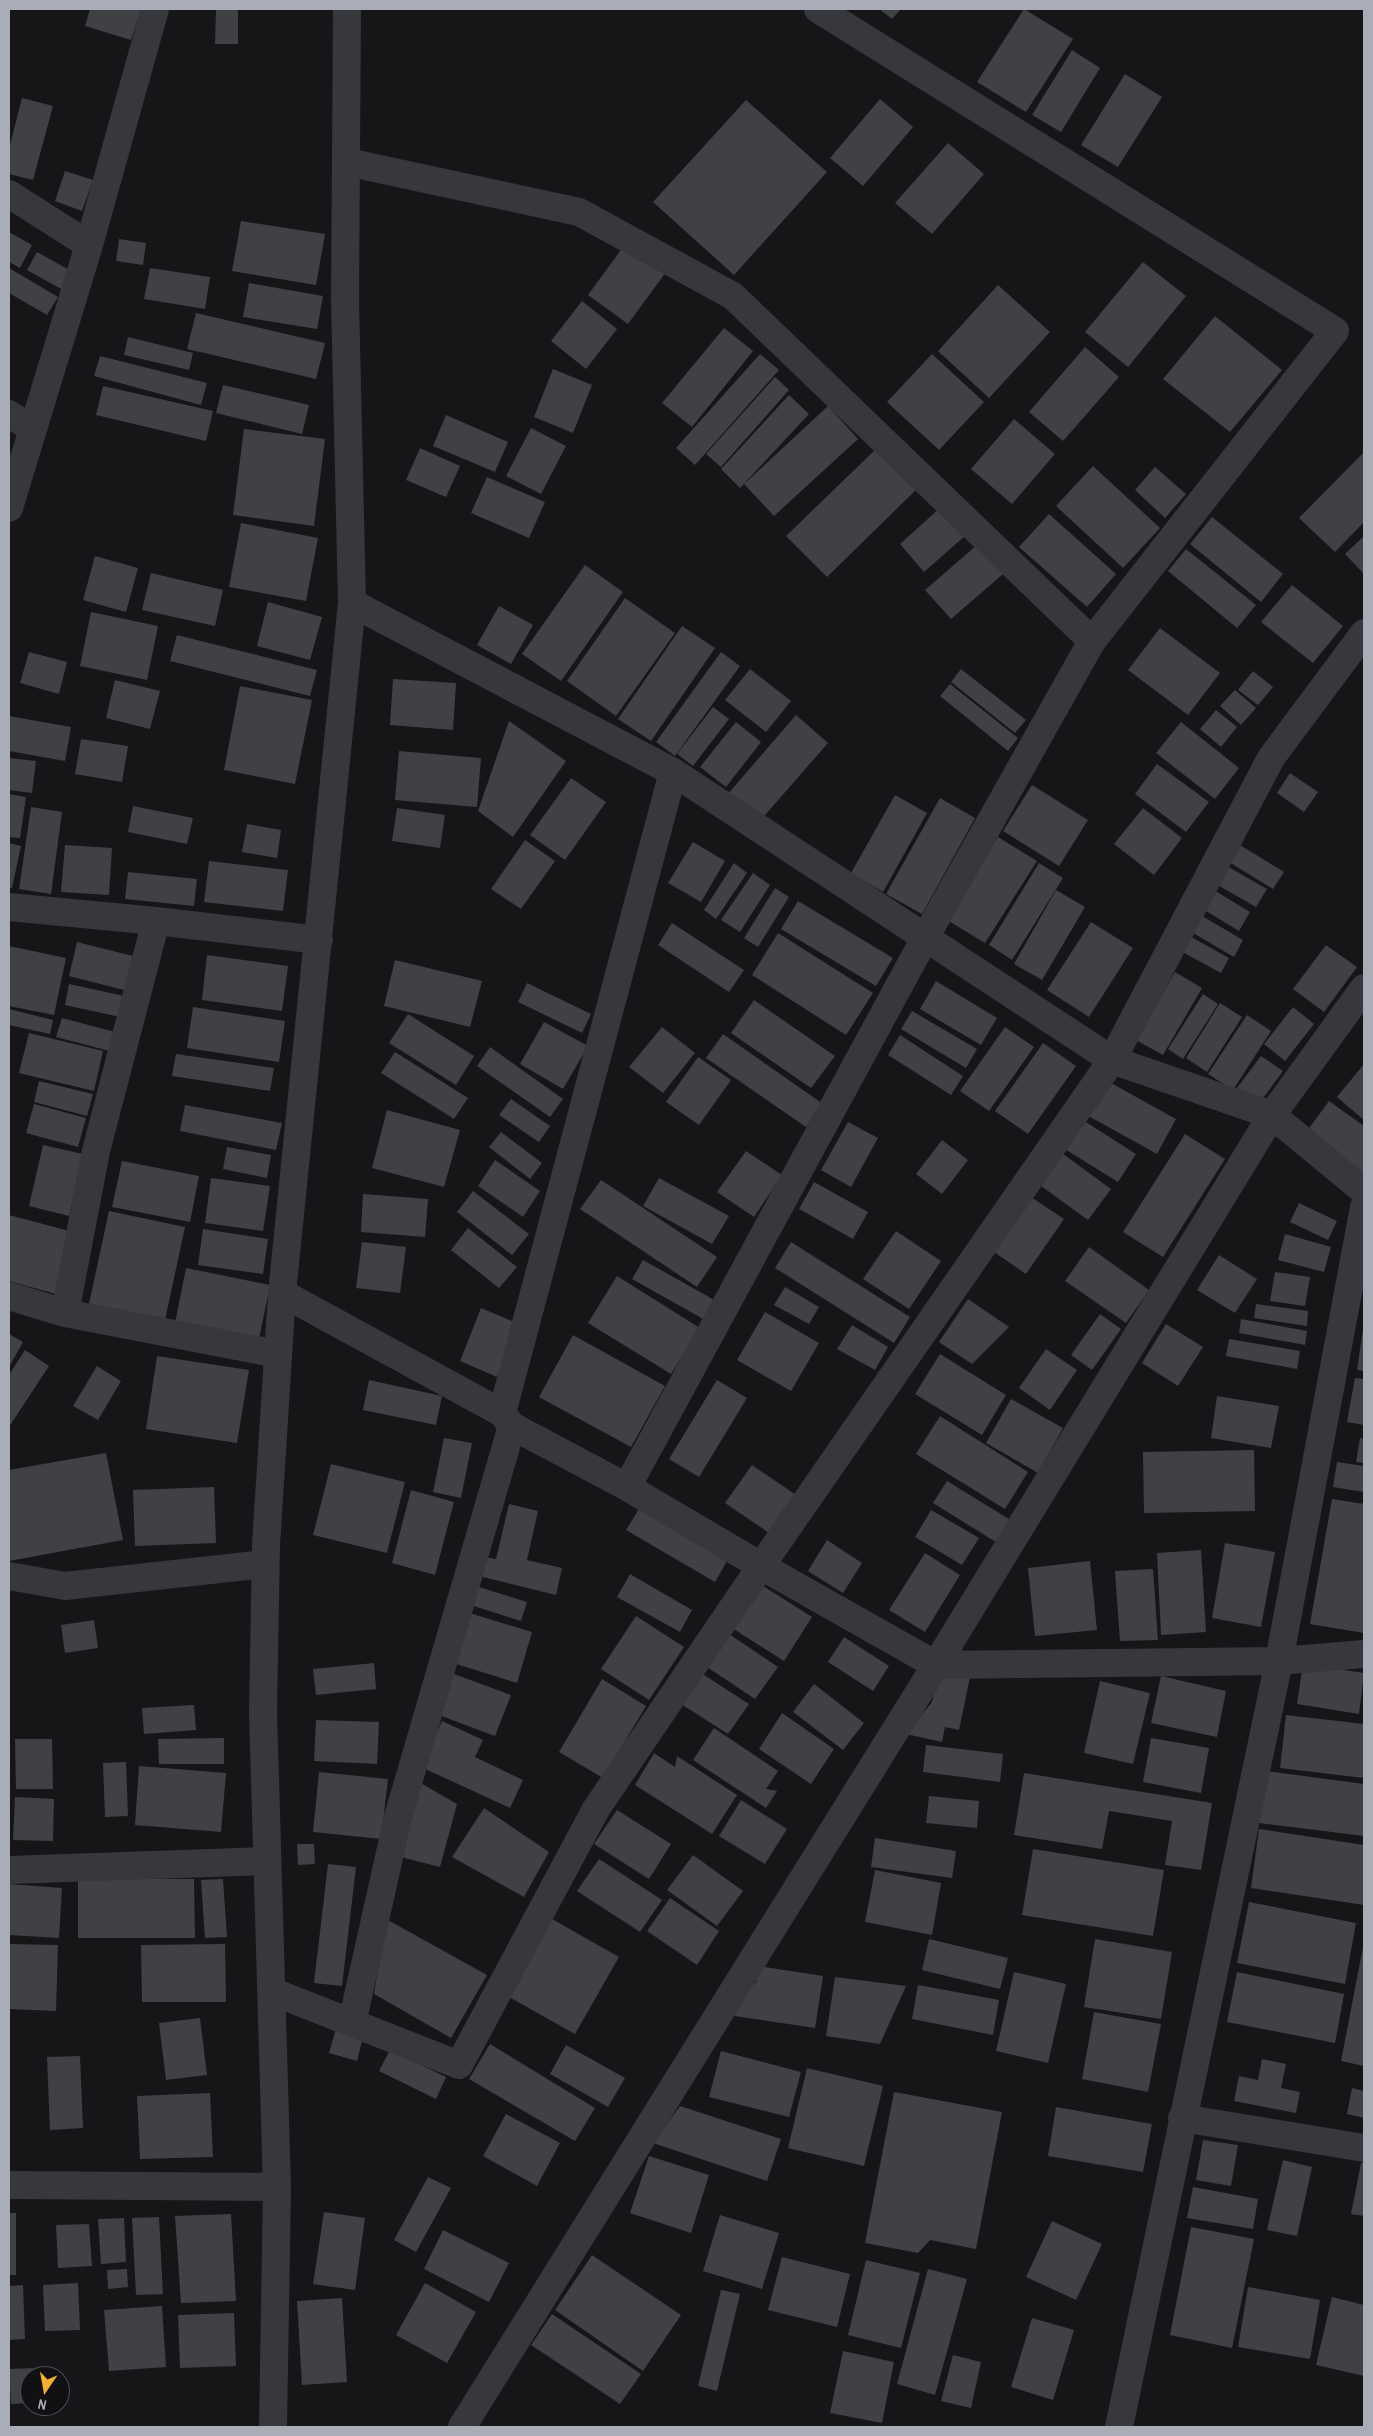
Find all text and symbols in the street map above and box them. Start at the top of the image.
north arrow [20,2366,70,2416]
text: N [36,2395,48,2414]

